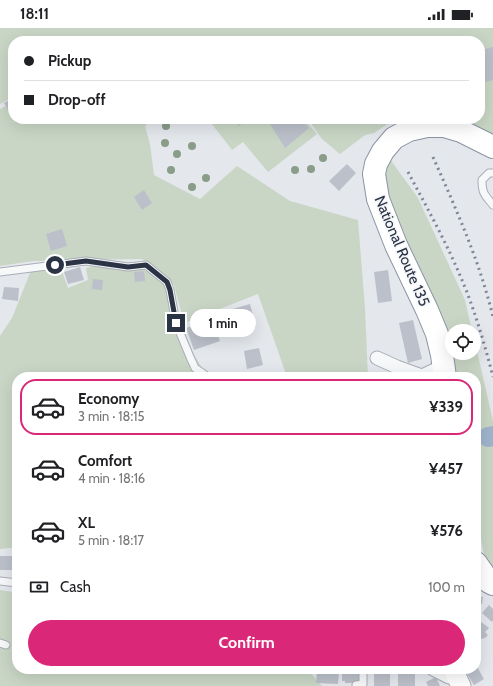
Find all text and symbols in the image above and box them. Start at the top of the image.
text: 18:11 [20,5,49,23]
text: Pickup [48,52,91,70]
text: Drop-off [48,91,106,109]
street label: National Route 135 [371,193,433,309]
route start [46,256,64,274]
callout: 1 min [190,309,256,337]
route end [167,314,185,332]
text: 1 min [208,315,238,331]
map controls [445,324,481,360]
button: locate [445,324,481,360]
icon: car [30,389,66,425]
text: Economy [78,390,139,408]
text: ¥339 [429,398,463,416]
text: 3 min · 18:15 [78,408,144,424]
icon: car [30,451,66,487]
text: Comfort [78,452,132,470]
text: ¥457 [429,460,463,478]
text: 4 min · 18:16 [78,470,145,486]
icon: car [30,513,66,549]
text: XL [78,514,95,532]
text: ¥576 [430,522,463,540]
text: 5 min · 18:17 [78,532,144,548]
icon: cash [28,576,50,598]
text: Cash [60,578,91,596]
text: 100 m [428,579,465,595]
button: Confirm [28,620,465,666]

